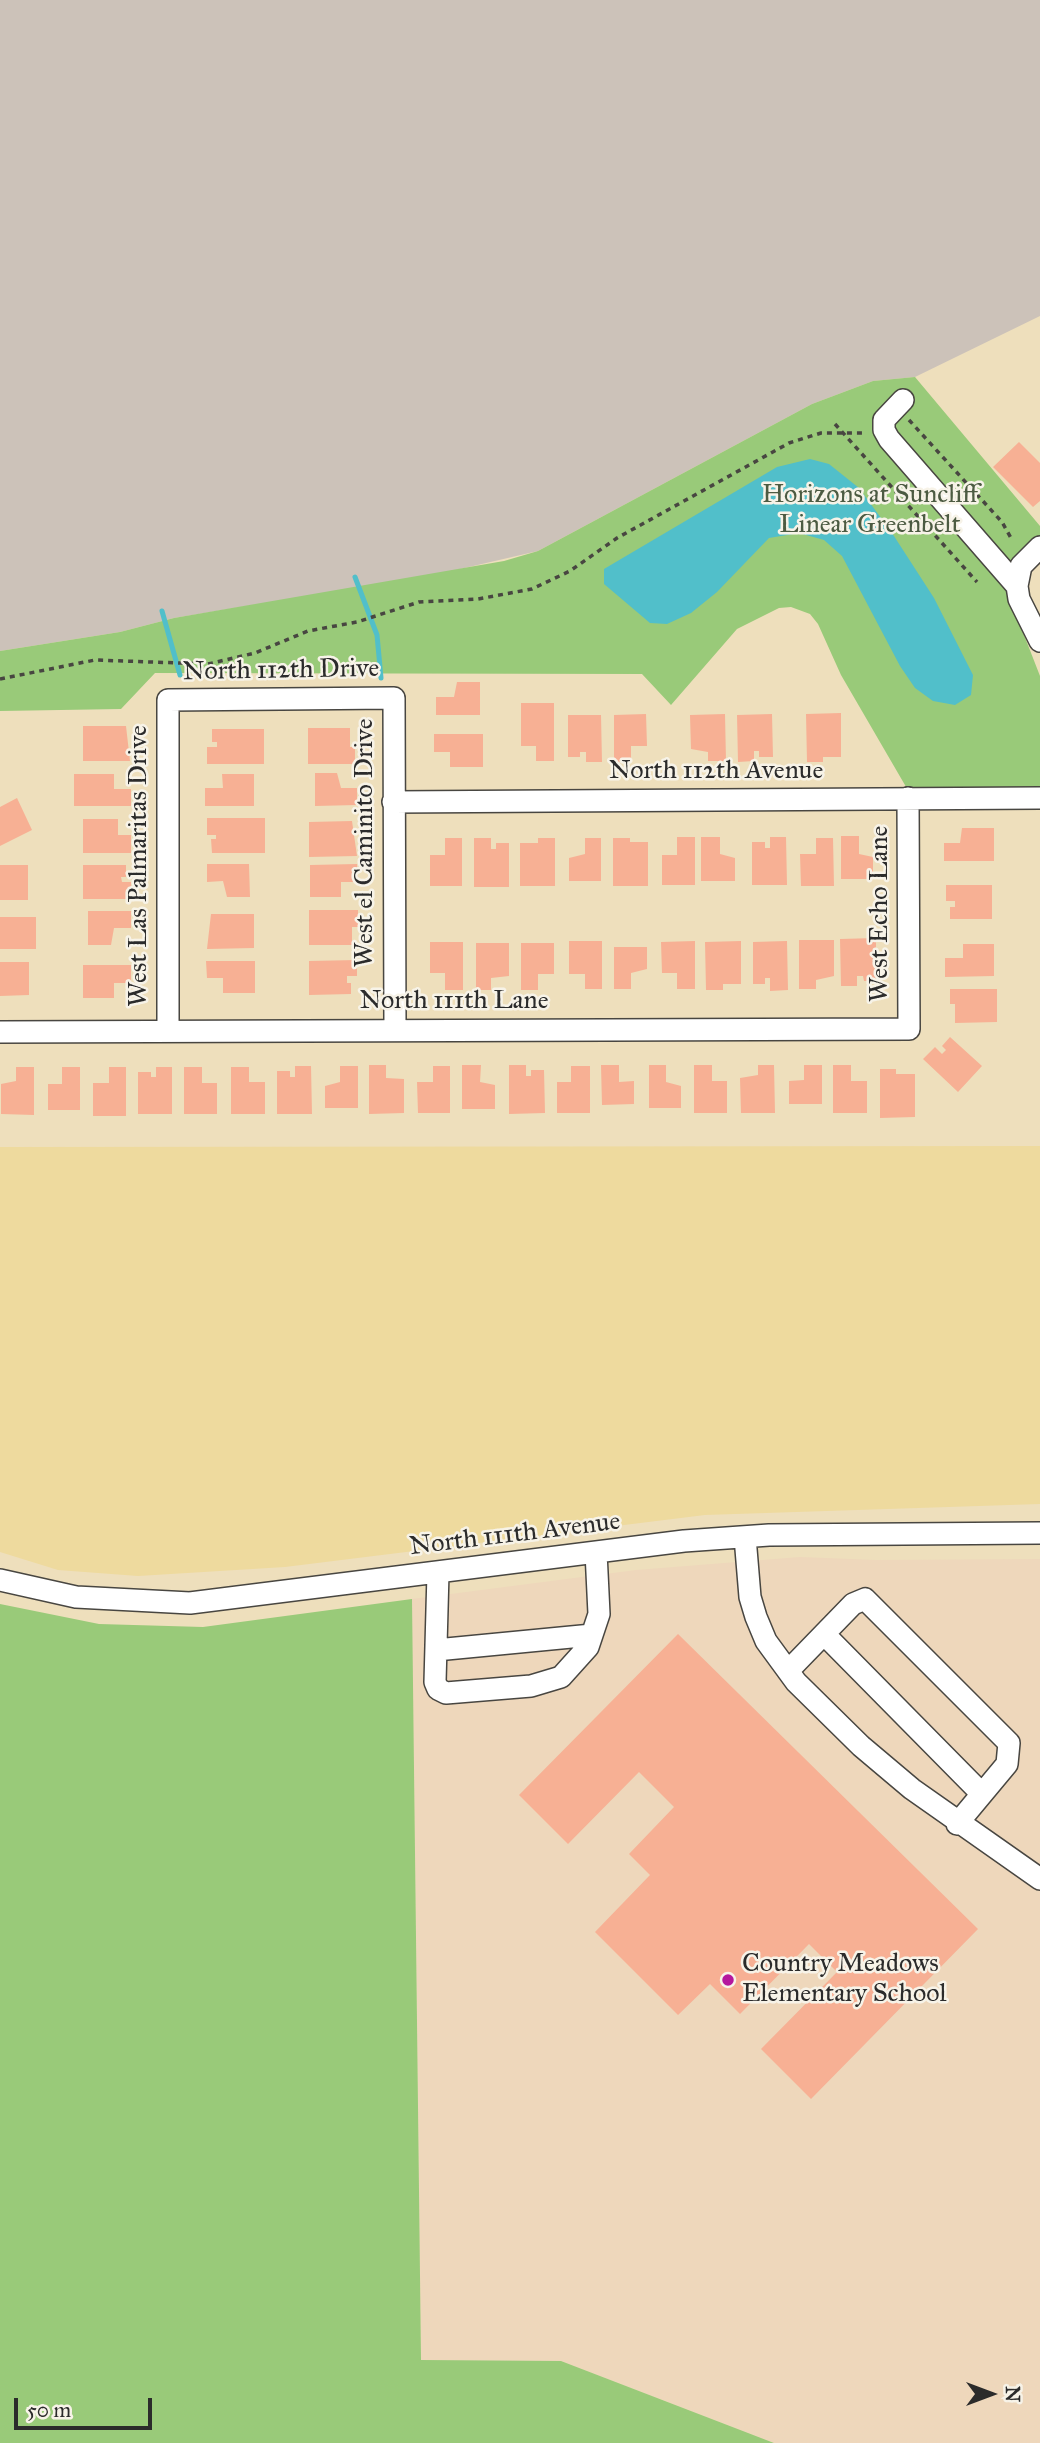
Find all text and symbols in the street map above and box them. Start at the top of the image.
park label: Horizons at Suncliff Linear Greenbelt [762,480,978,542]
street label: North 112th Drive [182,654,380,688]
street label: West el Caminito Drive [350,718,382,968]
street label: West Las Palmaritas Drive [124,725,156,1007]
street label: North 112th Avenue [609,756,823,788]
street label: West Echo Lane [865,826,897,1002]
street label: North 111th Lane [360,986,548,1018]
street label: North 111th Avenue [408,1507,622,1563]
place label: Country Meadows Elementary School [742,1949,946,2010]
marker: Country Meadows Elementary School [720,1972,736,1988]
north arrow [956,2359,1026,2429]
scale bar [18,2384,156,2428]
text: N [1001,2386,1024,2402]
text: 50 m [27,2397,71,2423]

